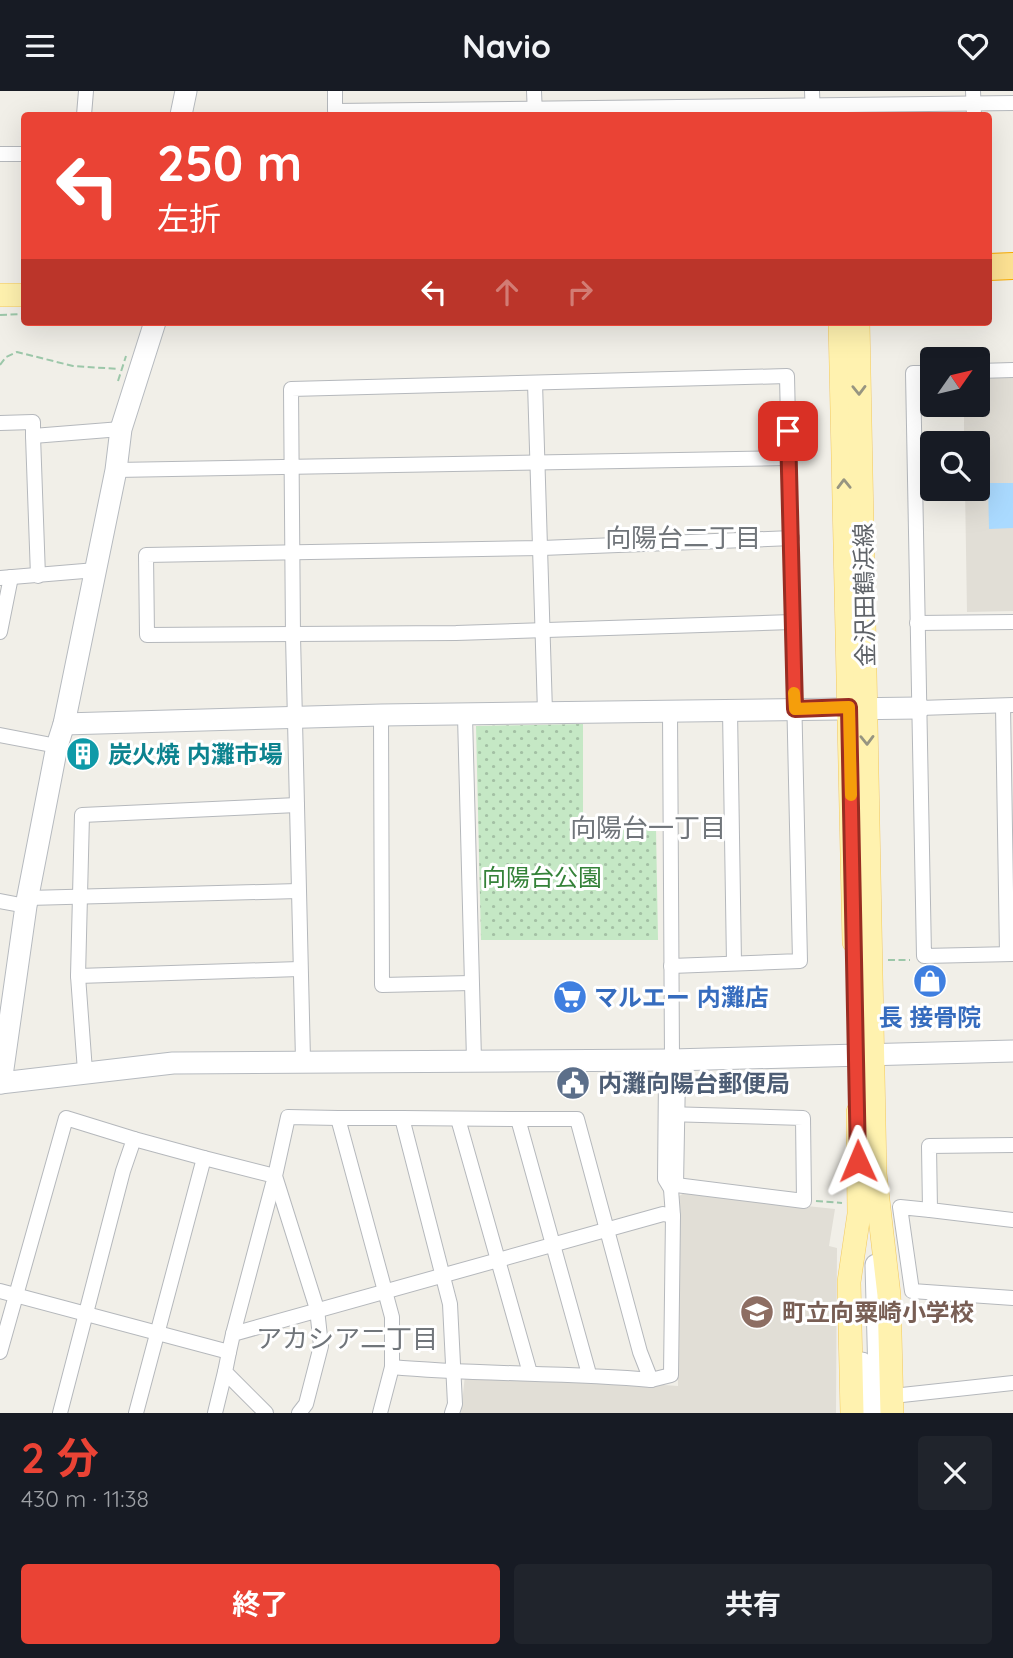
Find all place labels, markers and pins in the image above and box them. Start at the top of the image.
pin [758,401,818,461]
building icon: 炭火焼 内灘市場 [64,735,102,773]
place label: 炭火焼 内灘市場 [108,739,283,769]
shop icon: 長 接骨院 [911,962,949,1000]
supermarket icon: マルエー 内灘店 [551,978,589,1016]
place label: マルエー 内灘店 [594,982,769,1012]
place label: 長 接骨院 [879,1002,981,1032]
public building icon: 内灘向陽台郵便局 [554,1064,592,1102]
place label: 内灘向陽台郵便局 [598,1068,790,1098]
school or university icon: 町立向粟崎小学校 [738,1293,776,1331]
place label: 町立向粟崎小学校 [782,1297,974,1327]

